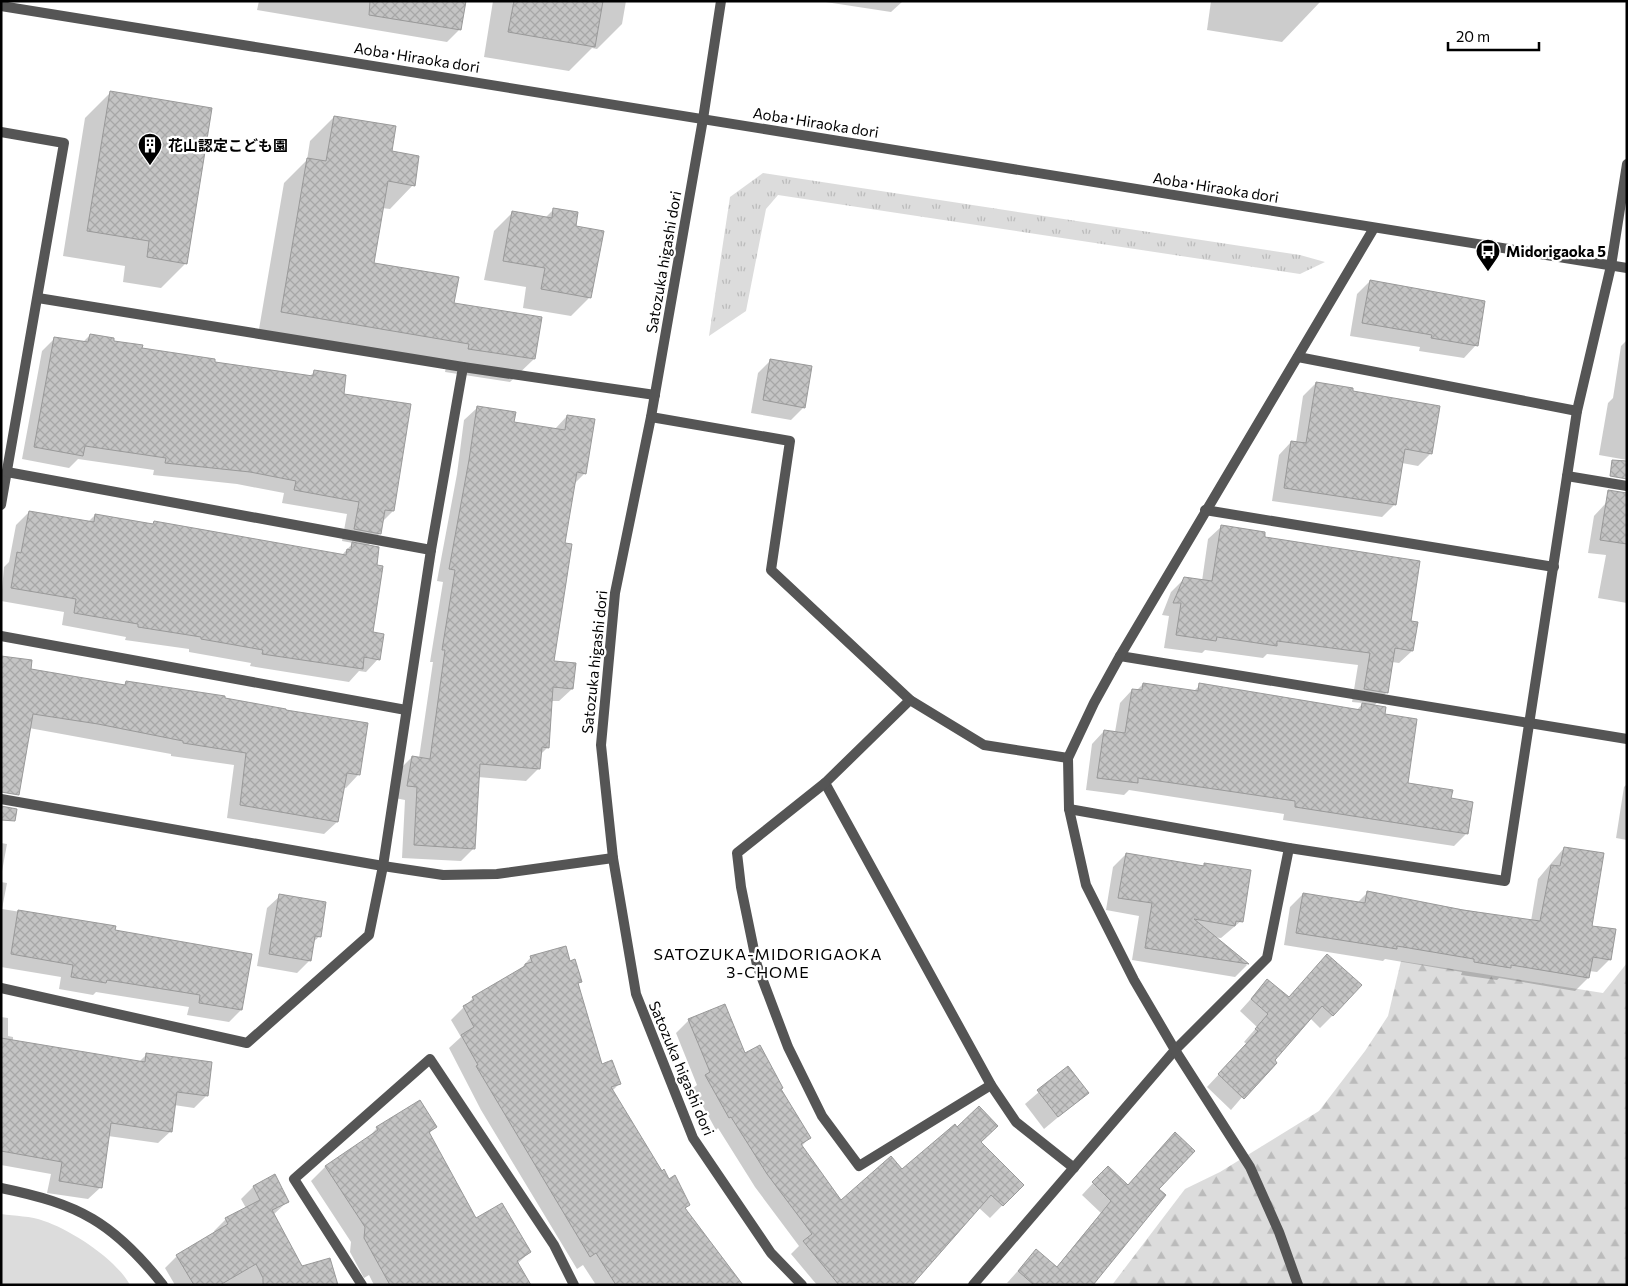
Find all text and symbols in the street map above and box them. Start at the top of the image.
scale bar [1448,20,1539,52]
text: 20 m [1456,27,1490,45]
street label: Aoba･Hiraoka dori [353,38,481,76]
street label: Aoba･Hiraoka dori [752,103,880,141]
building icon: 花山認定こども園 [137,132,163,166]
place label: 花山認定こども園 [168,136,288,154]
street label: Aoba･Hiraoka dori [1152,168,1280,206]
street label: Satozuka higashi dori [642,189,684,335]
bus stop icon: Midorigaoka 5 [1475,238,1501,272]
place label: Midorigaoka 5 [1506,242,1606,260]
street label: Satozuka higashi dori [578,589,610,735]
district label: SATOZUKA-MIDORIGAOKA 3-CHOME [653,944,883,981]
street label: Satozuka higashi dori [646,998,718,1138]

